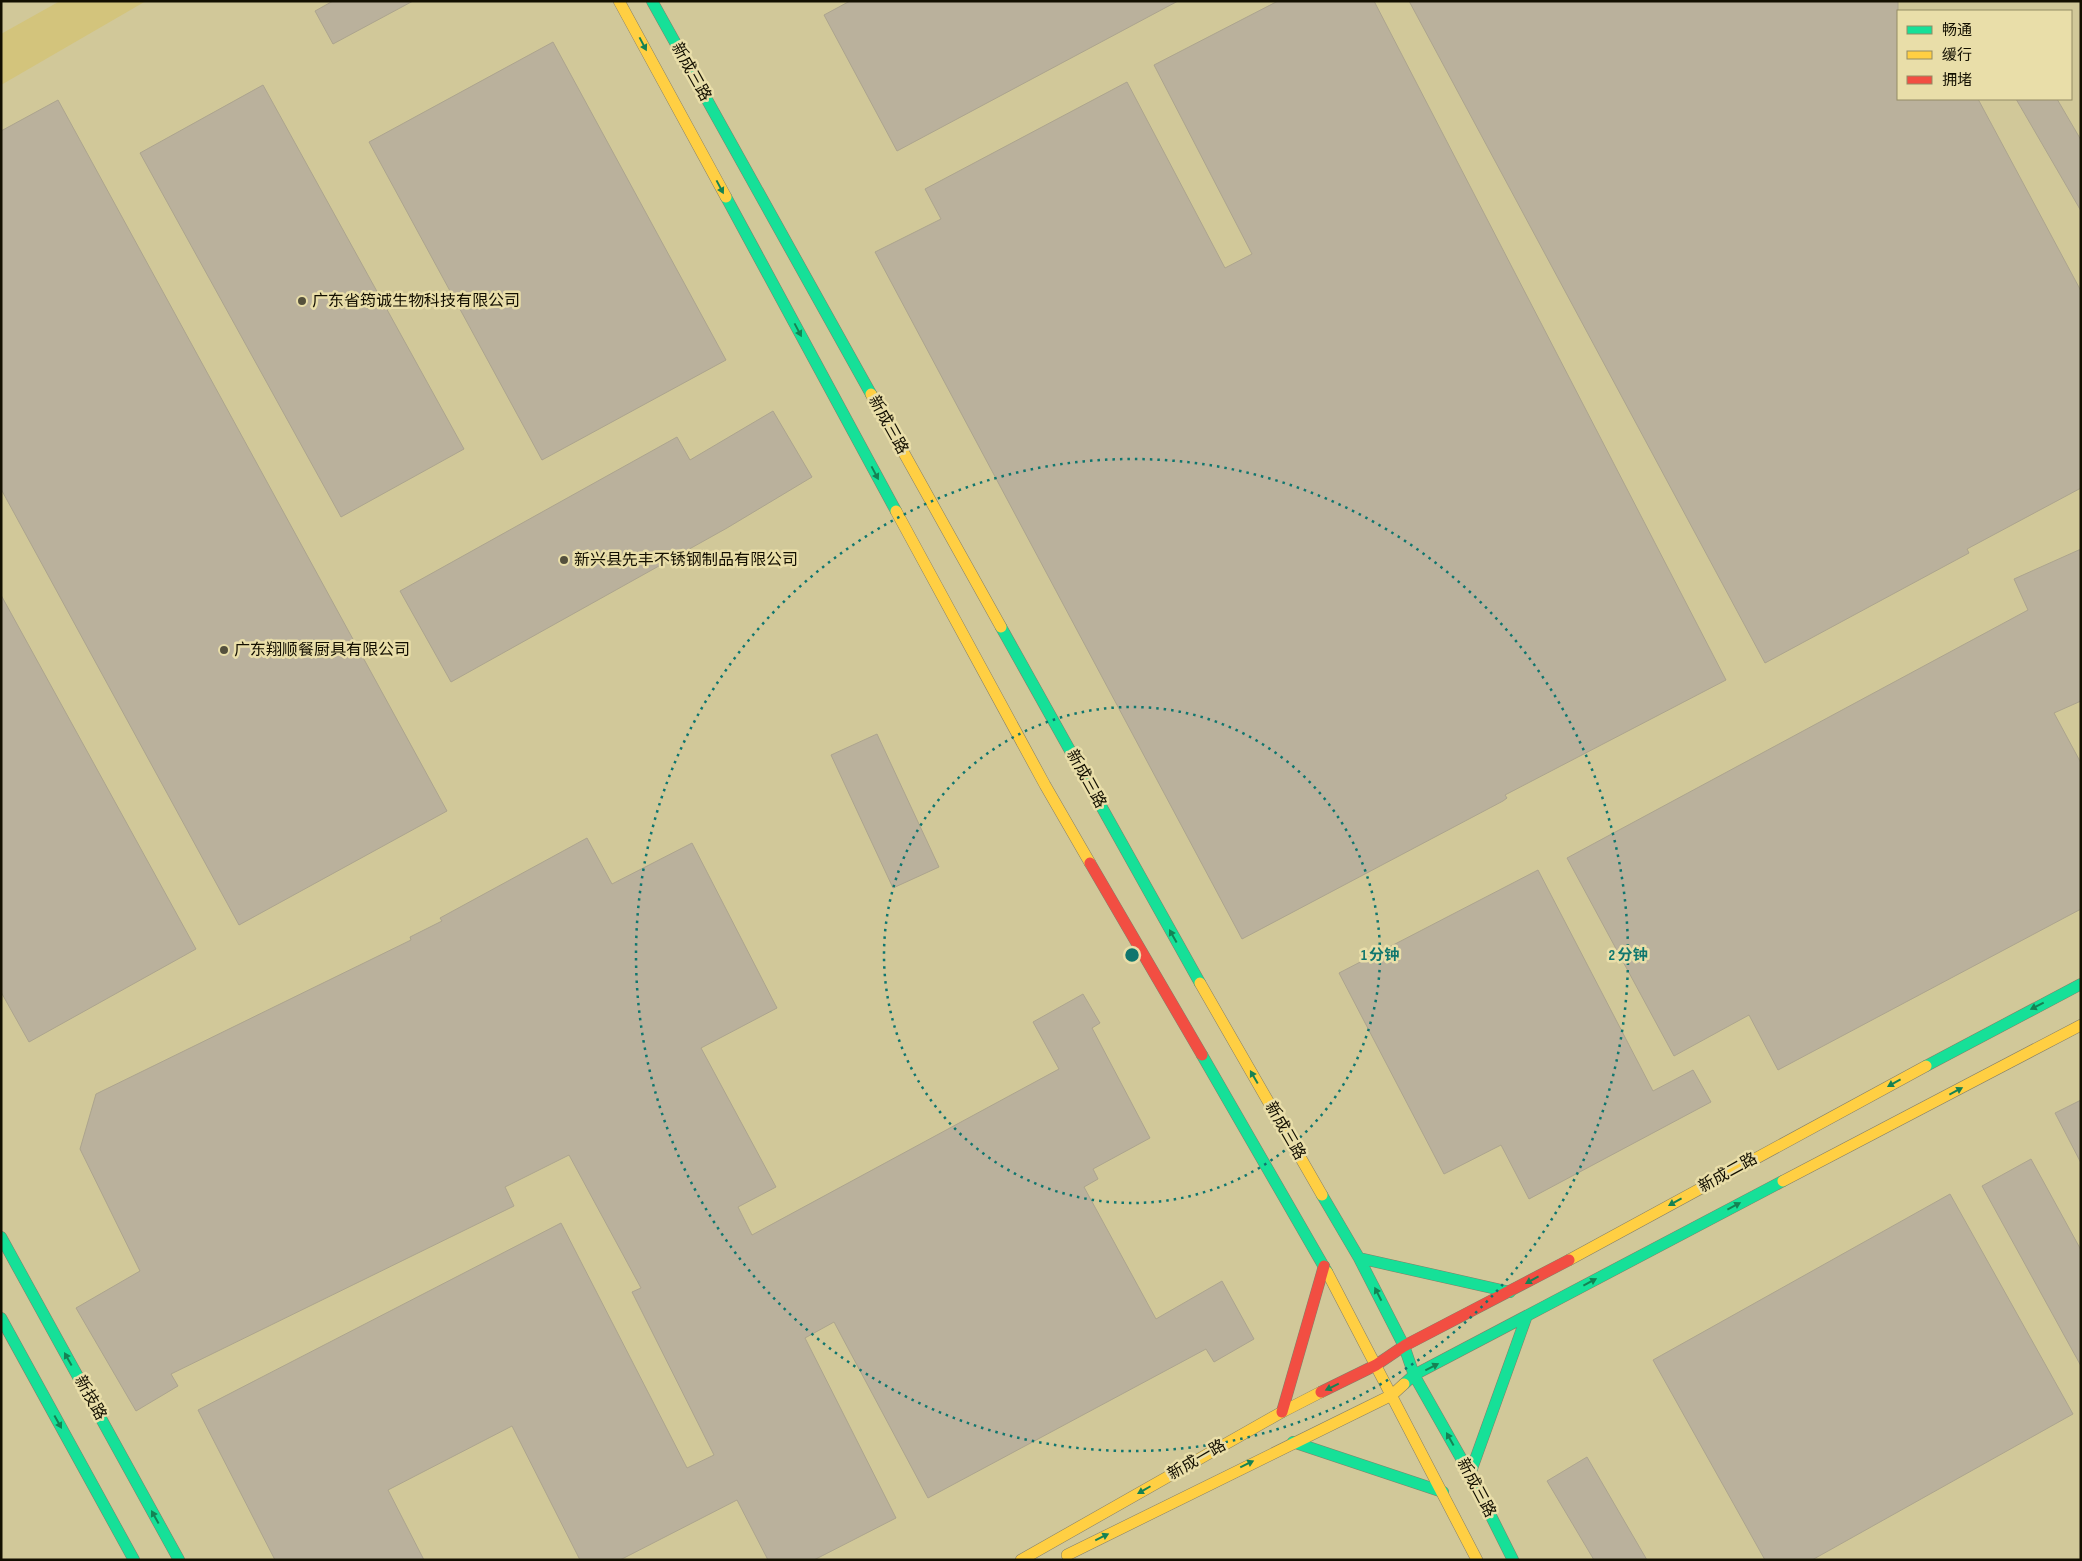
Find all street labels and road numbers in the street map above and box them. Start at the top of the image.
street label: 新成三路 [667,39,715,105]
street label: 新成三路 [864,392,912,458]
street label: 新成三路 [1062,746,1110,812]
street label: 新成三路 [1261,1099,1309,1163]
street label: 新成二路 [1695,1149,1761,1197]
street label: 新技路 [70,1372,110,1424]
street label: 新成一路 [1165,1436,1229,1484]
street label: 新成三路 [1453,1455,1499,1521]

